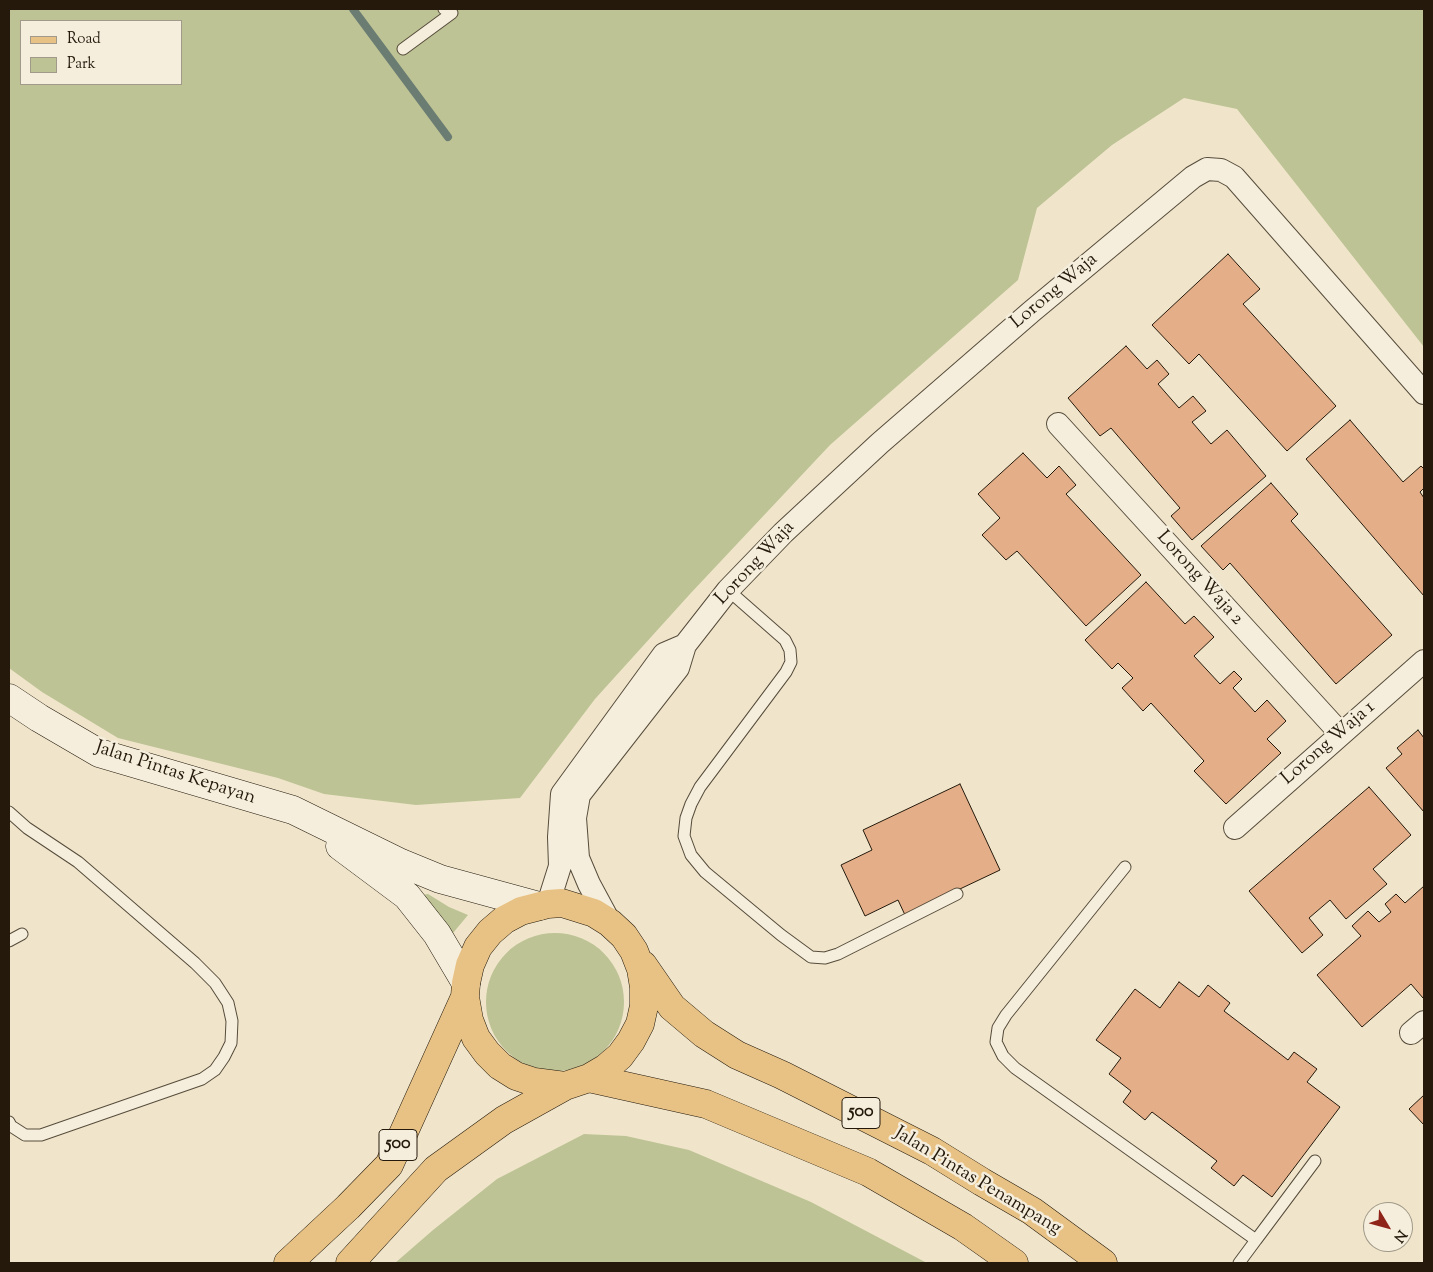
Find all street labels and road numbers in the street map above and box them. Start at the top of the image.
street label: Lorong Waja [1007,249,1103,335]
street label: Lorong Waja [711,517,801,611]
street label: Lorong Waja 2 [1151,527,1247,631]
street label: Lorong Waja 1 [1277,697,1381,791]
street label: Jalan Pintas Kepayan [92,737,258,811]
road number: 500 [842,1098,880,1128]
street label: Jalan Pintas Penampang [889,1123,1065,1241]
road number: 500 [379,1130,417,1160]

